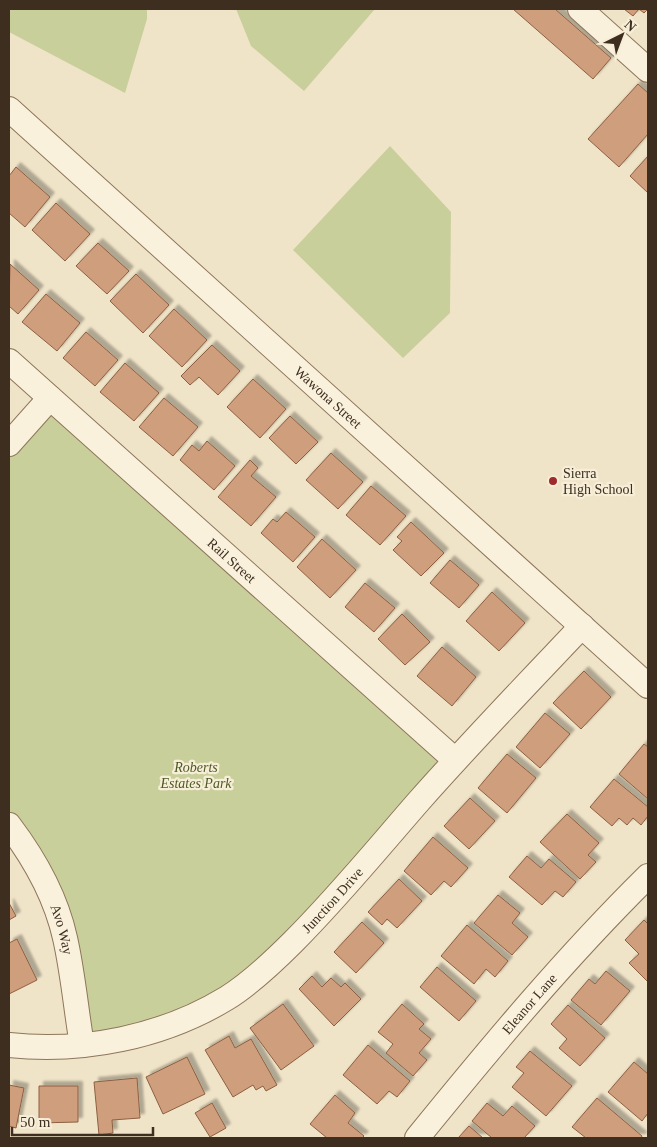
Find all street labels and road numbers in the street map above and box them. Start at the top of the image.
street label: Wawona Street [292,363,365,431]
street label: Rail Street [205,535,259,586]
street label: Junction Drive [299,864,366,936]
street label: Avo Way [48,902,76,956]
street label: Eleanor Lane [499,970,560,1037]

